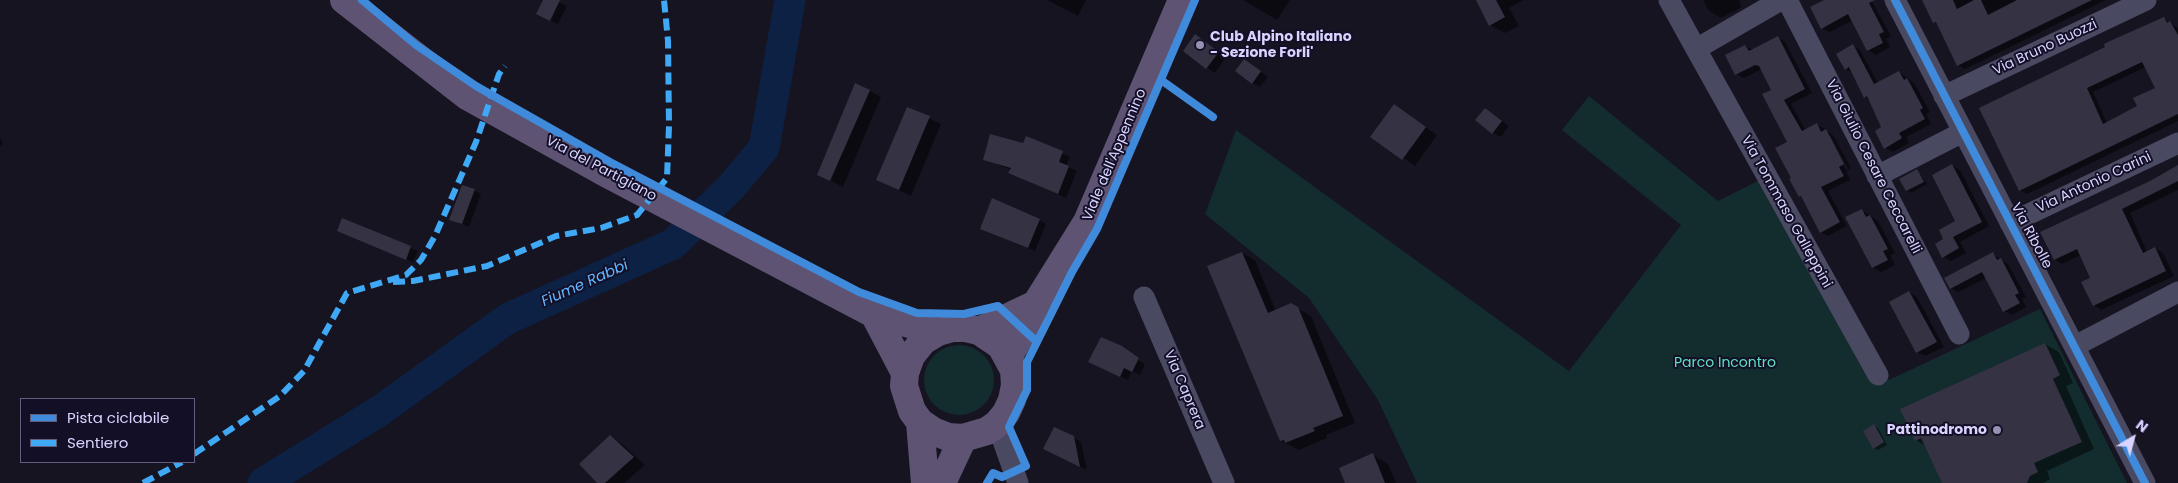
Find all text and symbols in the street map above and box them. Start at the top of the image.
street label: Via Bruno Buozzi [1990,16,2100,80]
place label: Club Alpino Italiano - Sezione Forli' [1210,29,1352,62]
marker: Club Alpino Italiano - Sezione Forli' [1194,39,1206,51]
street label: Via Giulio Cesare Ceccarelli [1822,77,1924,257]
street label: Viale dell'Appennino [1080,86,1150,224]
street label: Via del Partigiano [543,133,659,205]
street label: Via Tommaso Galleppini [1737,133,1835,291]
street label: Via Antonio Carini [2034,149,2154,217]
street label: Via Ribolle [2007,200,2055,272]
water label: Fiume Rabbi [539,257,631,311]
street label: Via Caprera [1160,348,1208,432]
park label: Parco Incontro [1674,355,1776,371]
legend [20,398,195,463]
text: Pista ciclabile [67,407,169,428]
north arrow [2108,413,2158,463]
text: N [2132,415,2152,437]
place label: Pattinodromo [1887,422,1987,438]
marker: Pattinodromo [1991,424,2003,436]
text: Sentiero [67,432,128,453]

